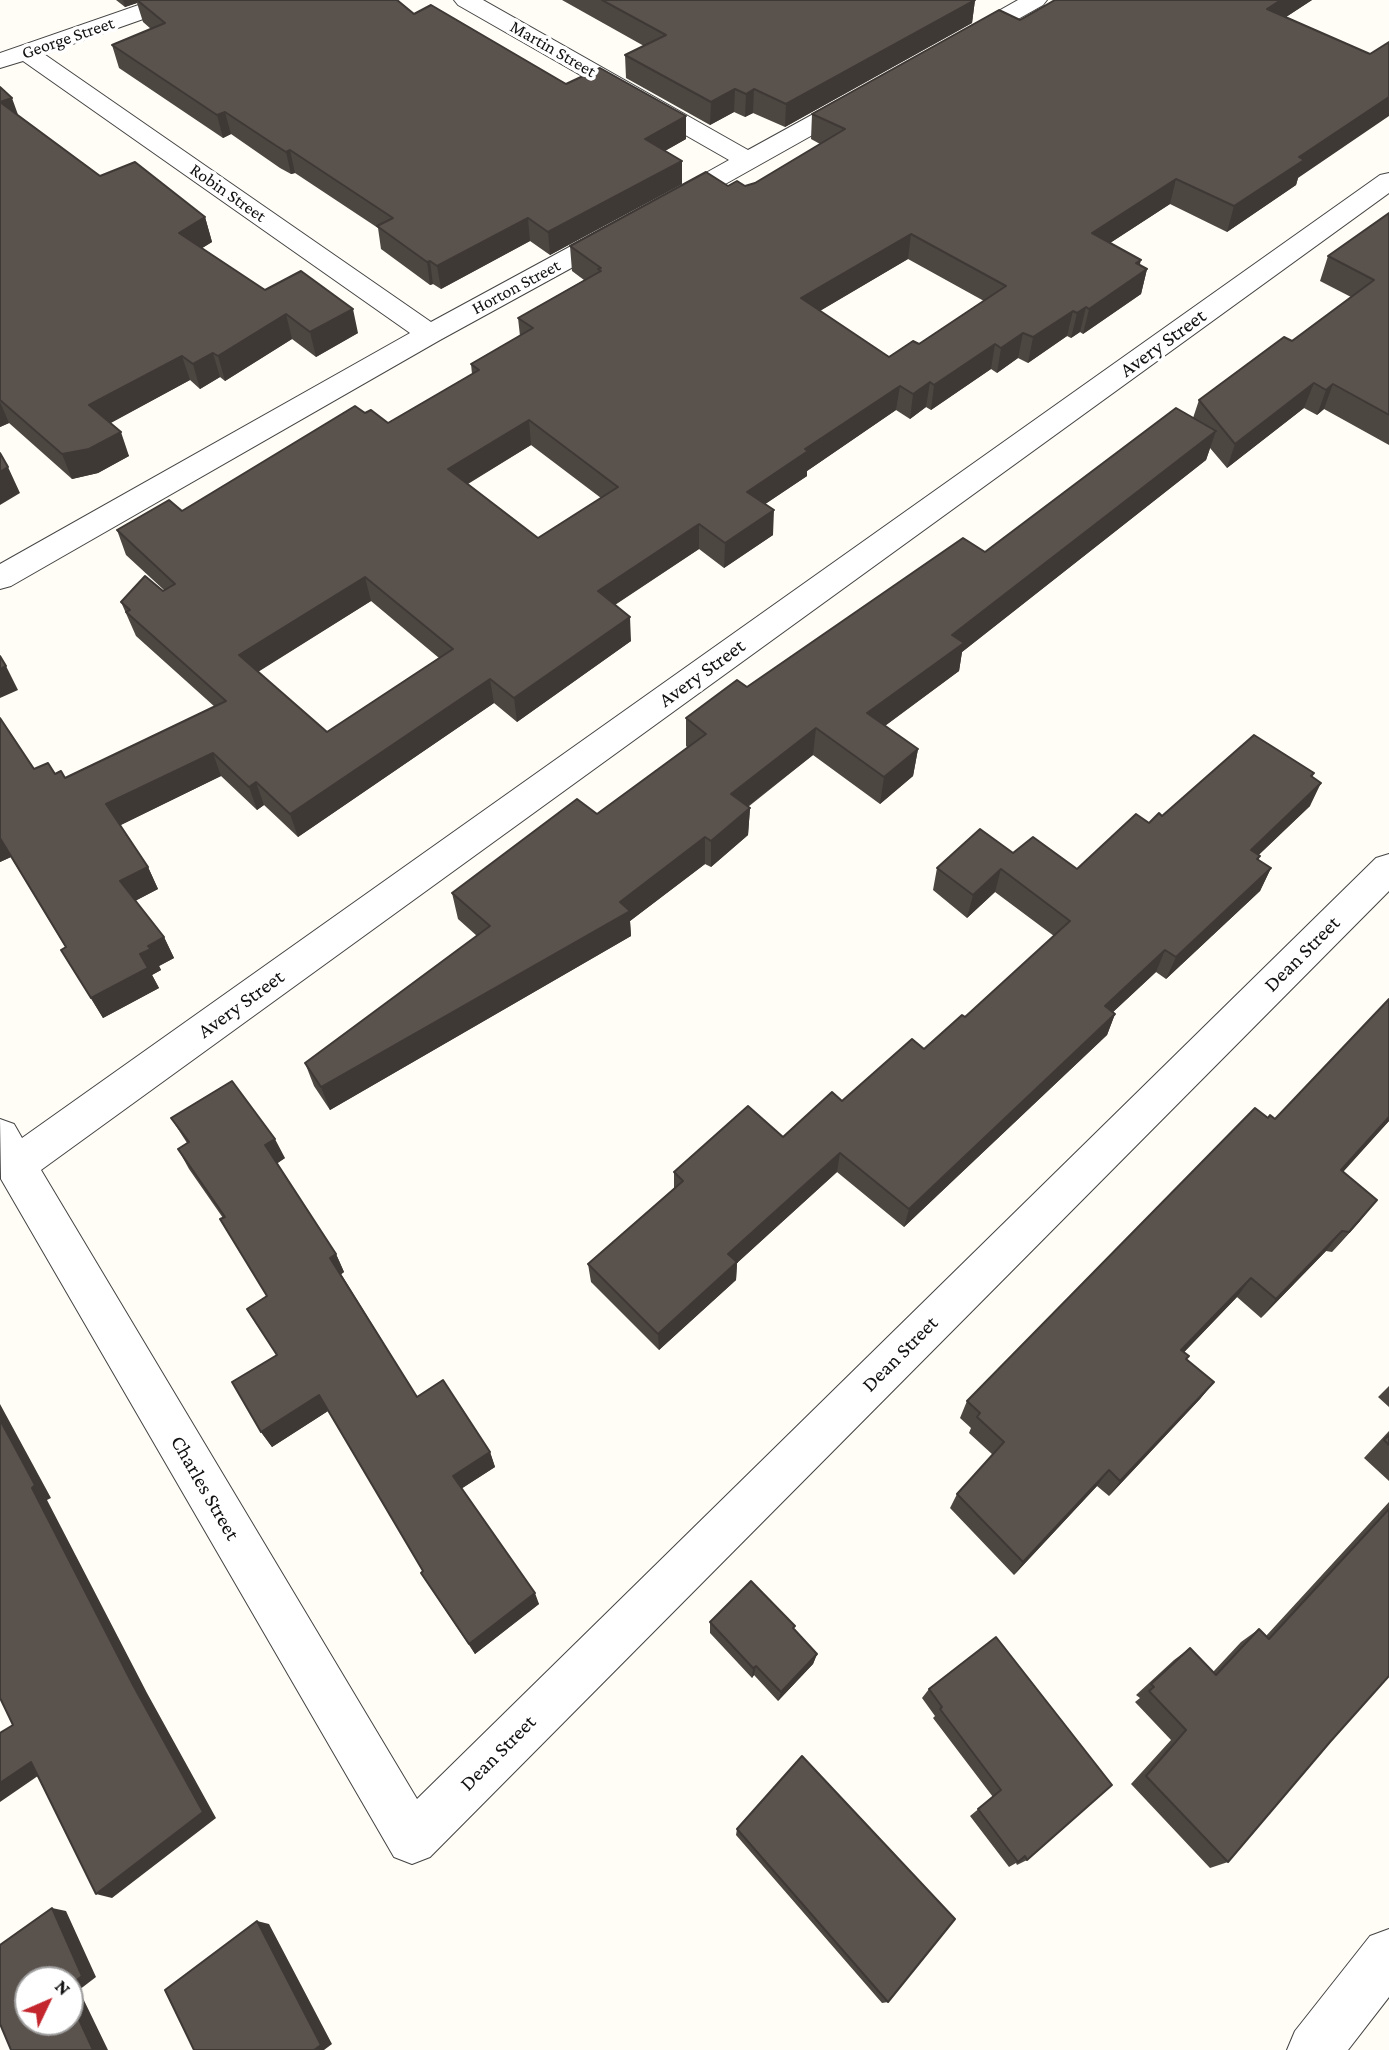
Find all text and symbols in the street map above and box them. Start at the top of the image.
street label: George Street [19,12,117,64]
street label: Martin Street [506,16,600,82]
street label: Robin Street [186,159,270,227]
street label: Horton Street [468,255,564,319]
street label: Avery Street [1115,303,1211,383]
street label: Avery Street [654,633,750,713]
street label: Dean Street [1259,911,1345,997]
street label: Avery Street [193,964,289,1044]
street label: Dean Street [857,1311,943,1397]
street label: Charles Street [165,1431,245,1545]
street label: Dean Street [455,1710,541,1796]
north arrow [14,1966,84,2036]
text: N [51,1975,75,1999]

